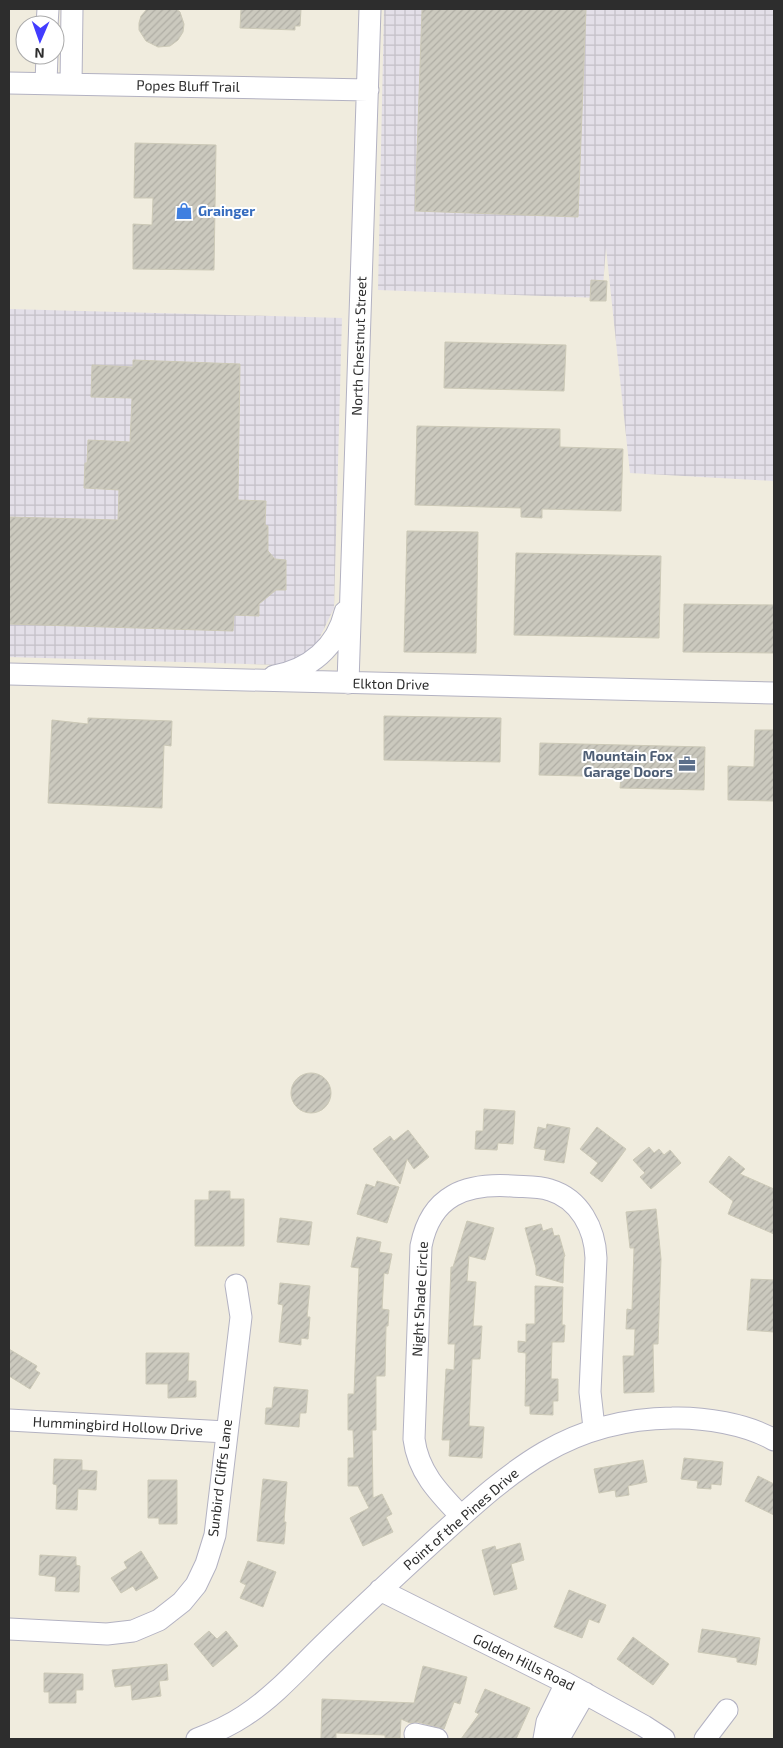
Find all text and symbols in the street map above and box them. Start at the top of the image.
north arrow [15,15,65,65]
text: N [34,45,45,62]
street label: Popes Bluff Trail [136,76,241,95]
shop icon: Grainger [174,201,194,221]
place label: Grainger [198,202,255,219]
street label: North Chestnut Street [348,276,369,416]
street label: Elkton Drive [352,674,430,693]
place label: Mountain Fox Garage Doors [583,747,673,780]
office icon: Mountain Fox Garage Doors [677,754,697,774]
street label: Night Shade Circle [408,1241,431,1357]
street label: Hummingbird Hollow Drive [32,1413,204,1438]
street label: Sunbird Cliffs Lane [204,1418,235,1538]
street label: Point of the Pines Drive [400,1464,522,1573]
street label: Golden Hills Road [470,1630,578,1694]

